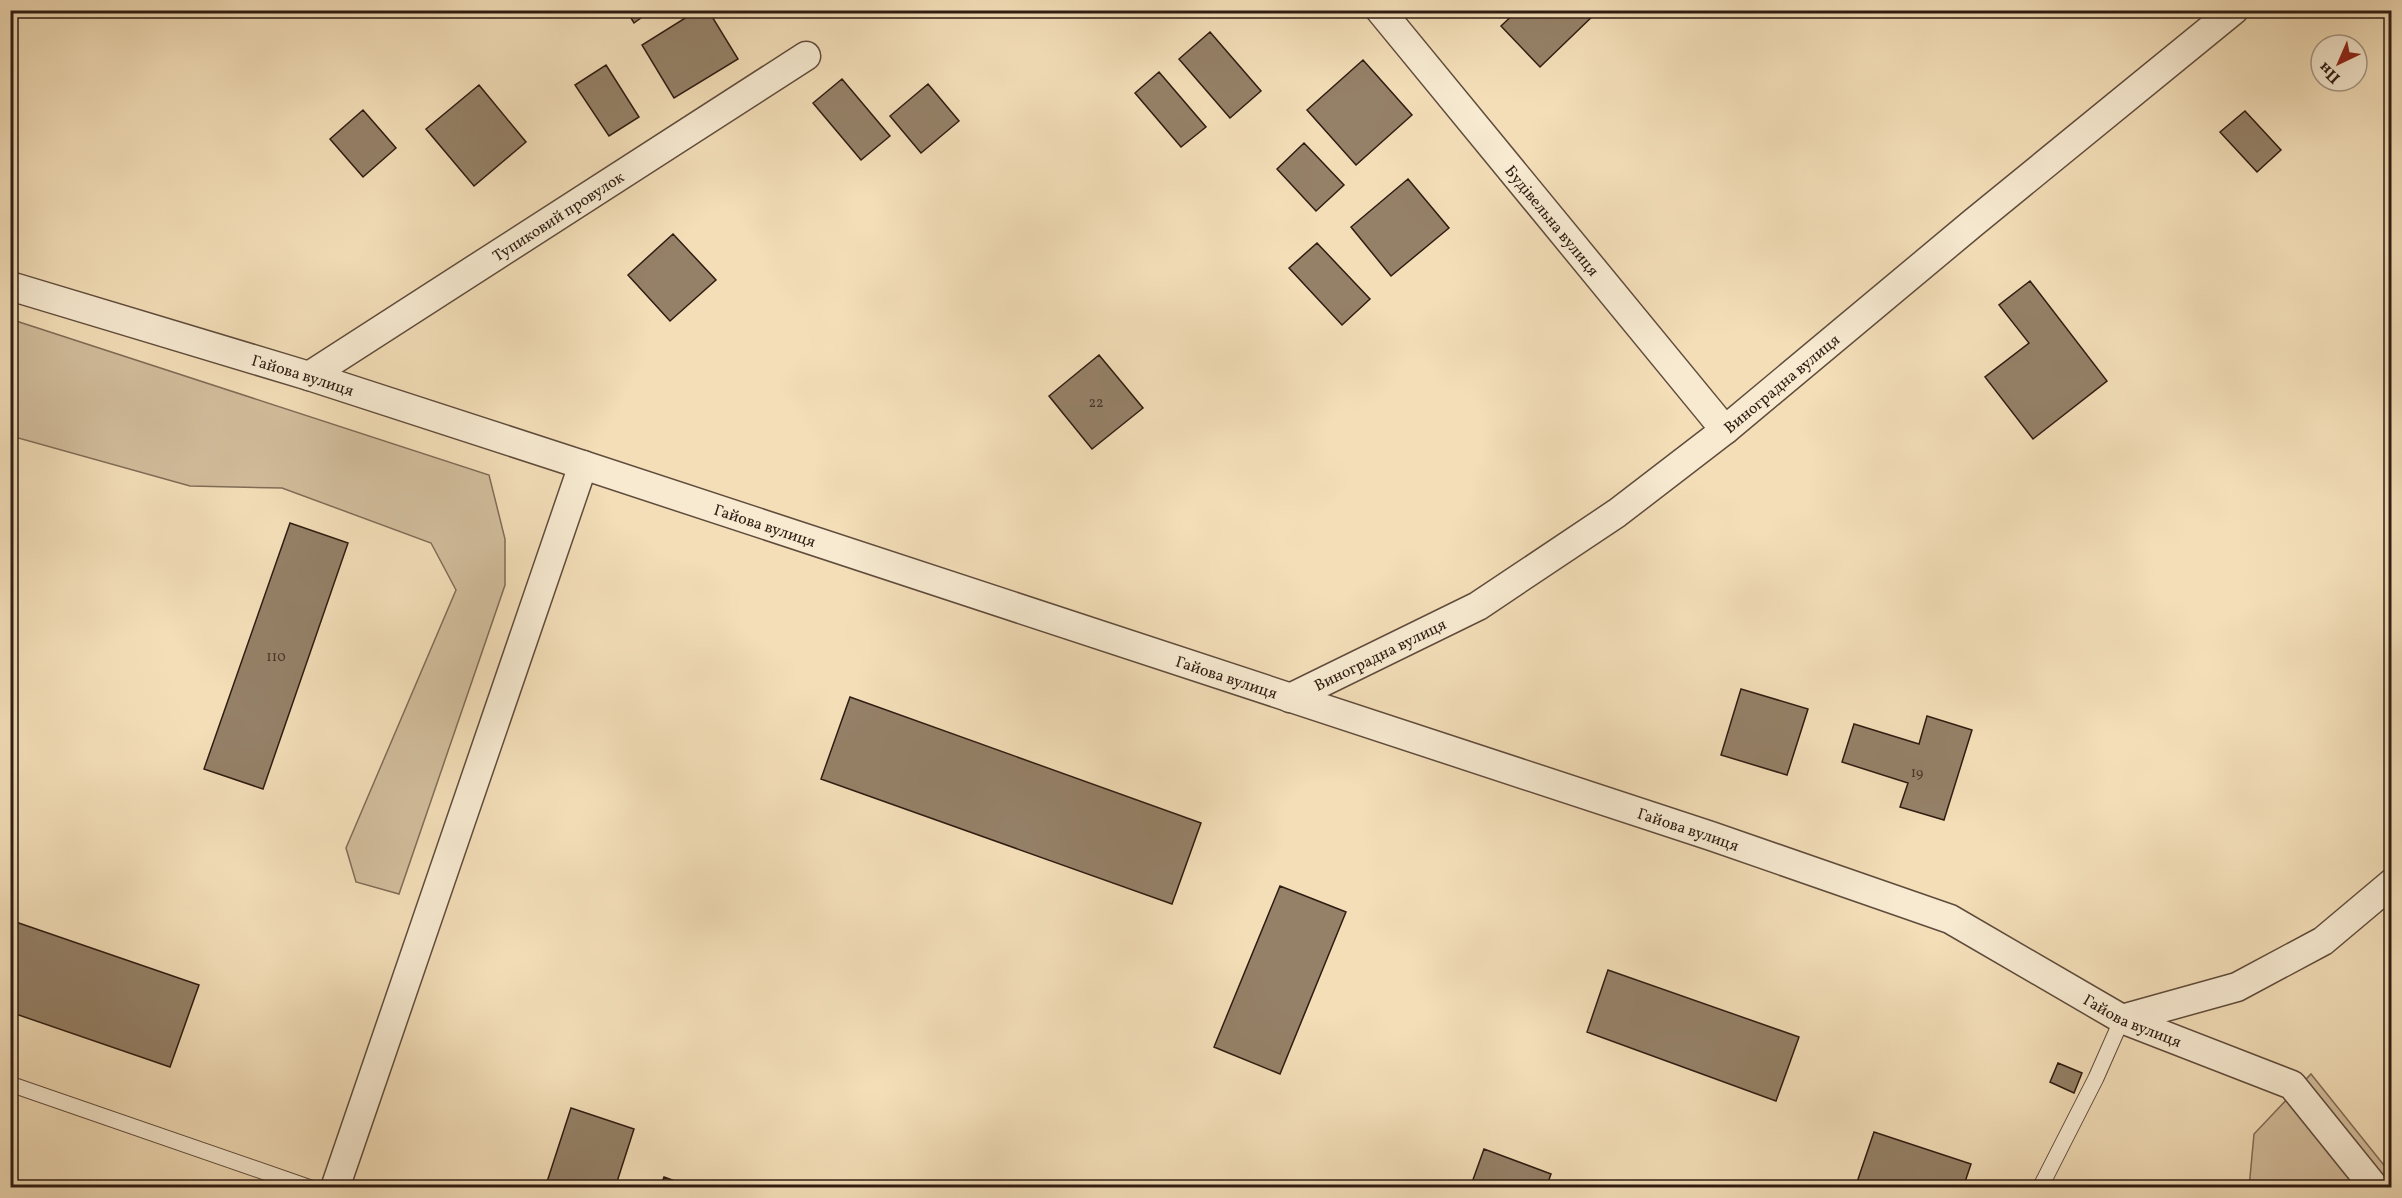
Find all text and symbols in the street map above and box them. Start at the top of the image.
north arrow [2309,33,2369,93]
text: Пн [2314,57,2346,88]
street label: Будівельна вулиця [1499,161,1603,282]
street label: Тупиковий провулок [489,167,629,268]
street label: Виноградна вулиця [1720,330,1845,439]
street label: Гайова вулиця [249,350,356,403]
house number: 22 [1088,394,1104,413]
street label: Гайова вулиця [711,500,818,554]
street label: Виноградна вулиця [1311,614,1450,697]
house number: 110 [266,648,286,667]
street label: Гайова вулиця [1172,652,1280,706]
house number: 19 [1911,764,1923,783]
street label: Гайова вулиця [1634,803,1742,858]
street label: Гайова вулиця [2079,990,2184,1054]

